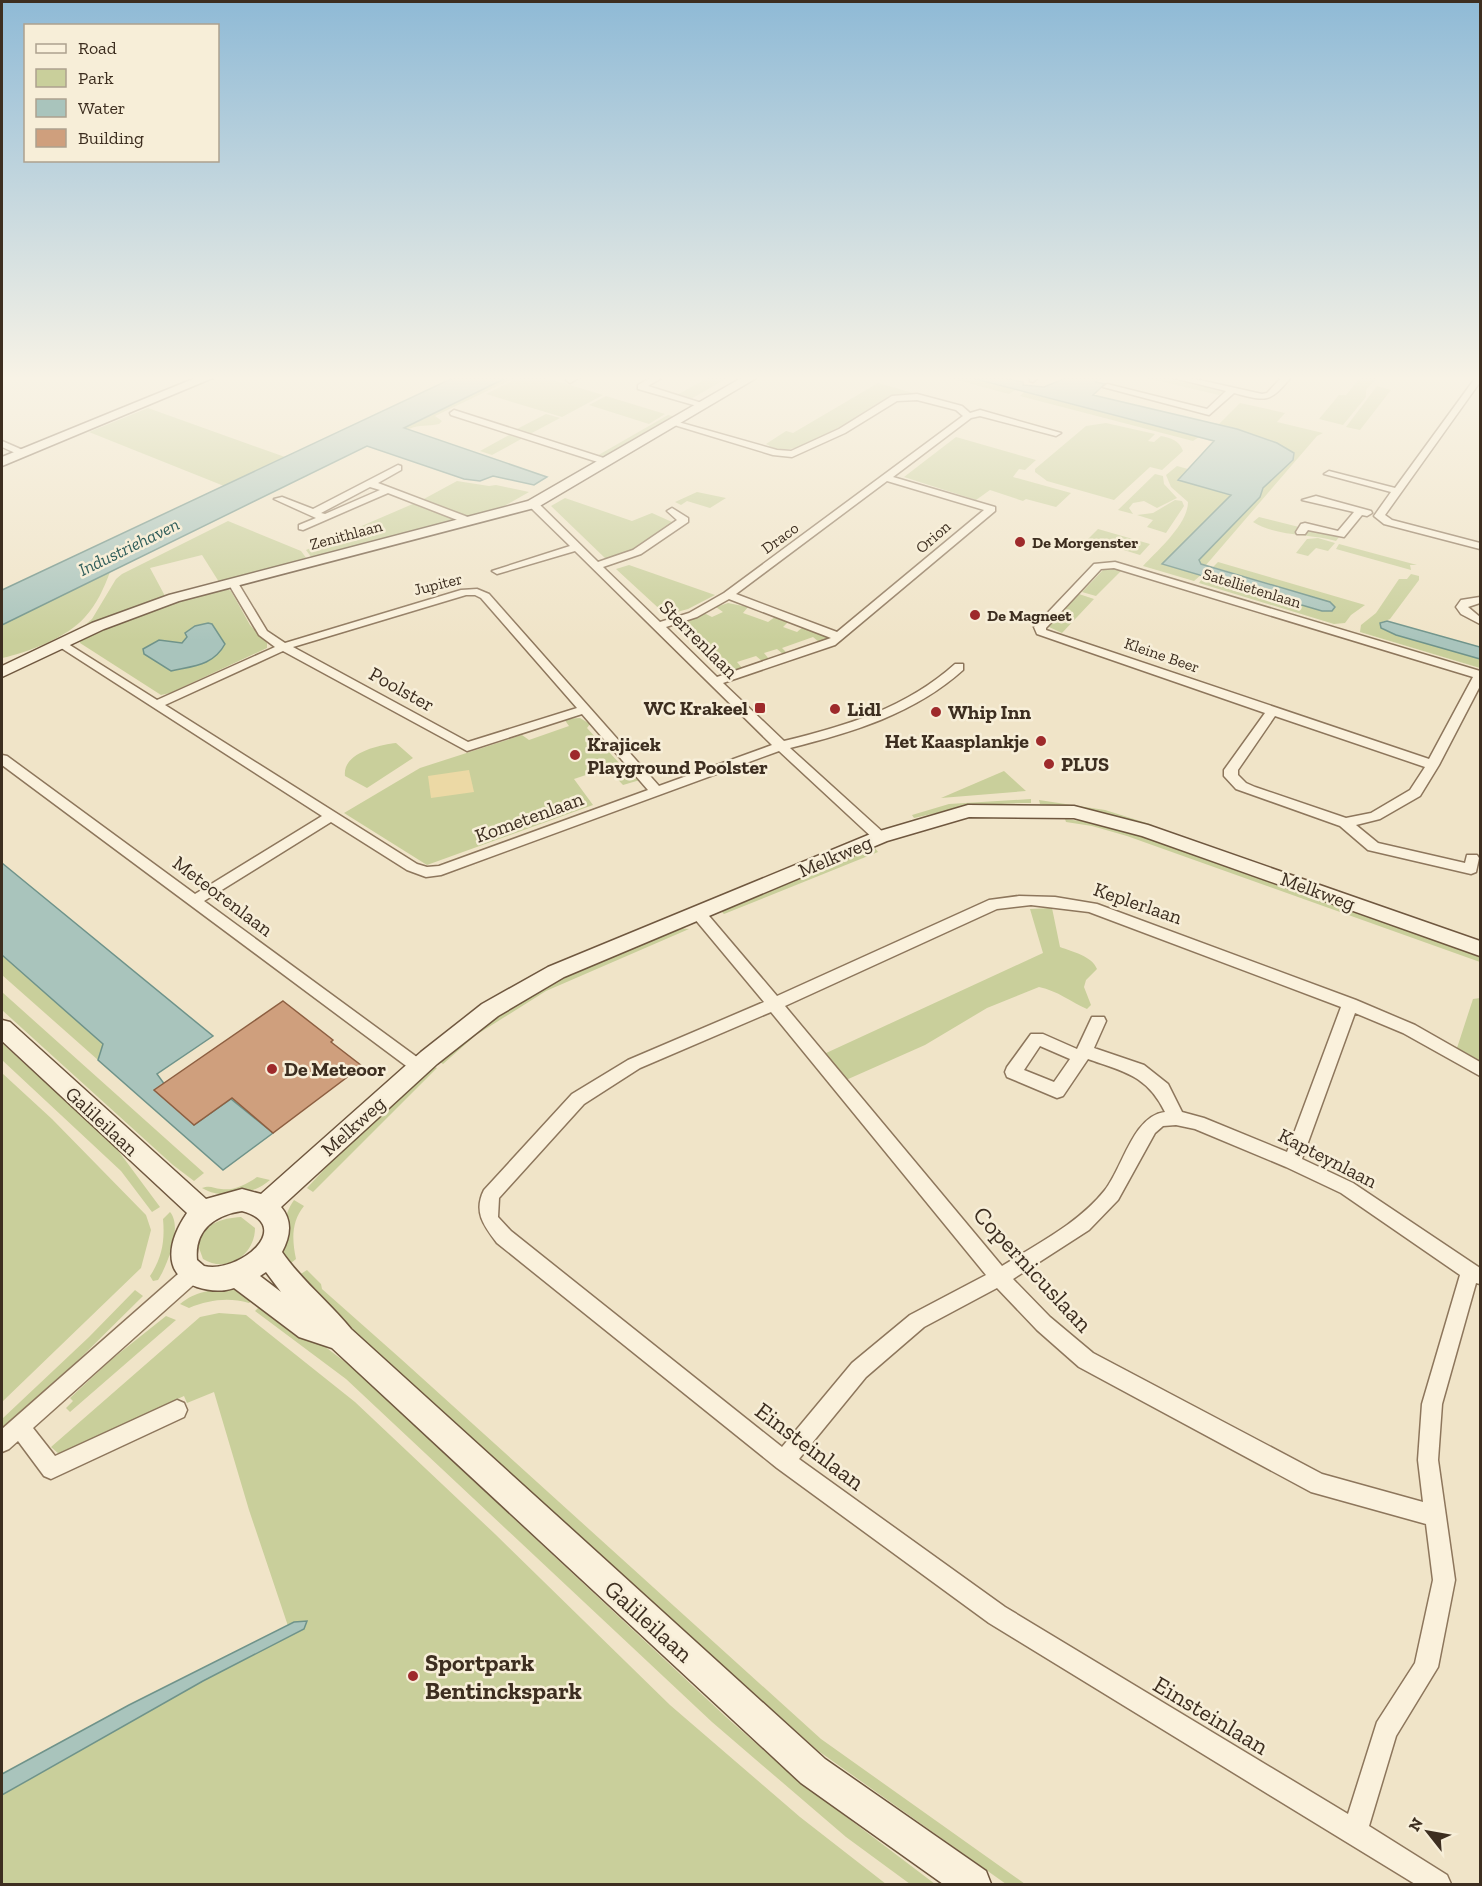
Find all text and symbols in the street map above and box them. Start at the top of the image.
legend [24,24,219,162]
text: Road [78,37,117,59]
text: Park [78,67,114,89]
text: Water [78,97,125,119]
text: Building [78,127,144,149]
water label: Industriehaven [75,513,183,581]
street label: Zenithlaan [308,516,385,554]
street label: Orion [912,516,955,557]
street label: Draco [758,518,802,558]
place label: De Morgenster [1032,533,1138,552]
marker: De Morgenster [1013,535,1027,549]
street label: Satellietenlaan [1201,564,1304,612]
street label: Jupiter [412,569,465,599]
street label: Sterrenlaan [655,595,744,684]
place label: De Magneet [987,606,1072,625]
marker: De Magneet [968,608,982,622]
street label: Kleine Beer [1122,633,1202,677]
street label: Poolster [365,661,439,717]
place label: WC Krakeel [644,696,748,720]
place label: Lidl [847,697,882,721]
place label: Whip Inn [948,700,1031,724]
marker: WC Krakeel [753,701,767,715]
marker: Lidl [828,702,842,716]
marker: Whip Inn [929,705,943,719]
place label: Het Kaasplankje [885,729,1029,753]
place label: Krajicek Playground Poolster [587,732,768,779]
marker: Het Kaasplankje [1034,734,1048,748]
marker: Krajicek Playground Poolster [568,748,582,762]
place label: PLUS [1061,752,1109,776]
marker: PLUS [1042,757,1056,771]
street label: Kometenlaan [471,786,587,848]
street label: Melkweg [795,830,876,882]
street label: Meteorenlaan [168,851,278,942]
street label: Melkweg [1277,866,1359,916]
street label: Keplerlaan [1091,877,1186,929]
place label: De Meteoor [284,1057,386,1081]
marker: De Meteoor [265,1062,279,1076]
street label: Galileilaan [61,1081,144,1161]
street label: Melkweg [316,1091,390,1161]
street label: Kapteynlaan [1275,1123,1382,1193]
street label: Copernicuslaan [967,1200,1099,1338]
street label: Einsteinlaan [750,1396,870,1497]
street label: Galileilaan [599,1574,699,1668]
place label: Sportpark Bentinckspark [425,1648,582,1705]
marker: Sportpark Bentinckspark [406,1669,420,1683]
street label: Einsteinlaan [1148,1669,1274,1761]
north arrow [1398,1802,1458,1862]
text: N [1404,1814,1427,1835]

